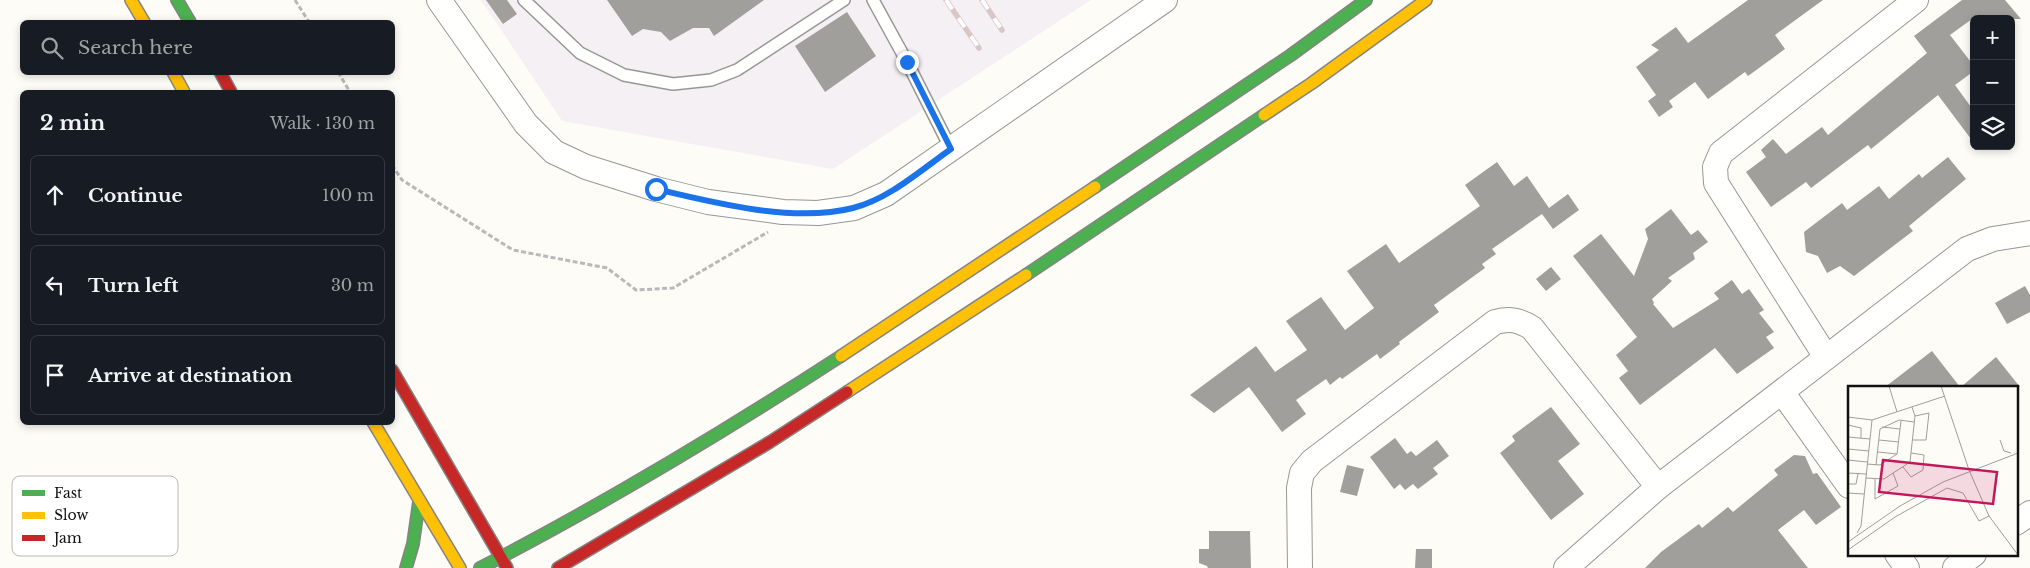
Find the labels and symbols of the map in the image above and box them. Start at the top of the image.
route end [896,51,919,74]
route start [645,178,668,201]
inset map [1848,386,2018,556]
legend [12,476,178,556]
text: Fast [54,484,83,502]
text: Slow [54,506,88,524]
text: Jam [52,529,82,547]

